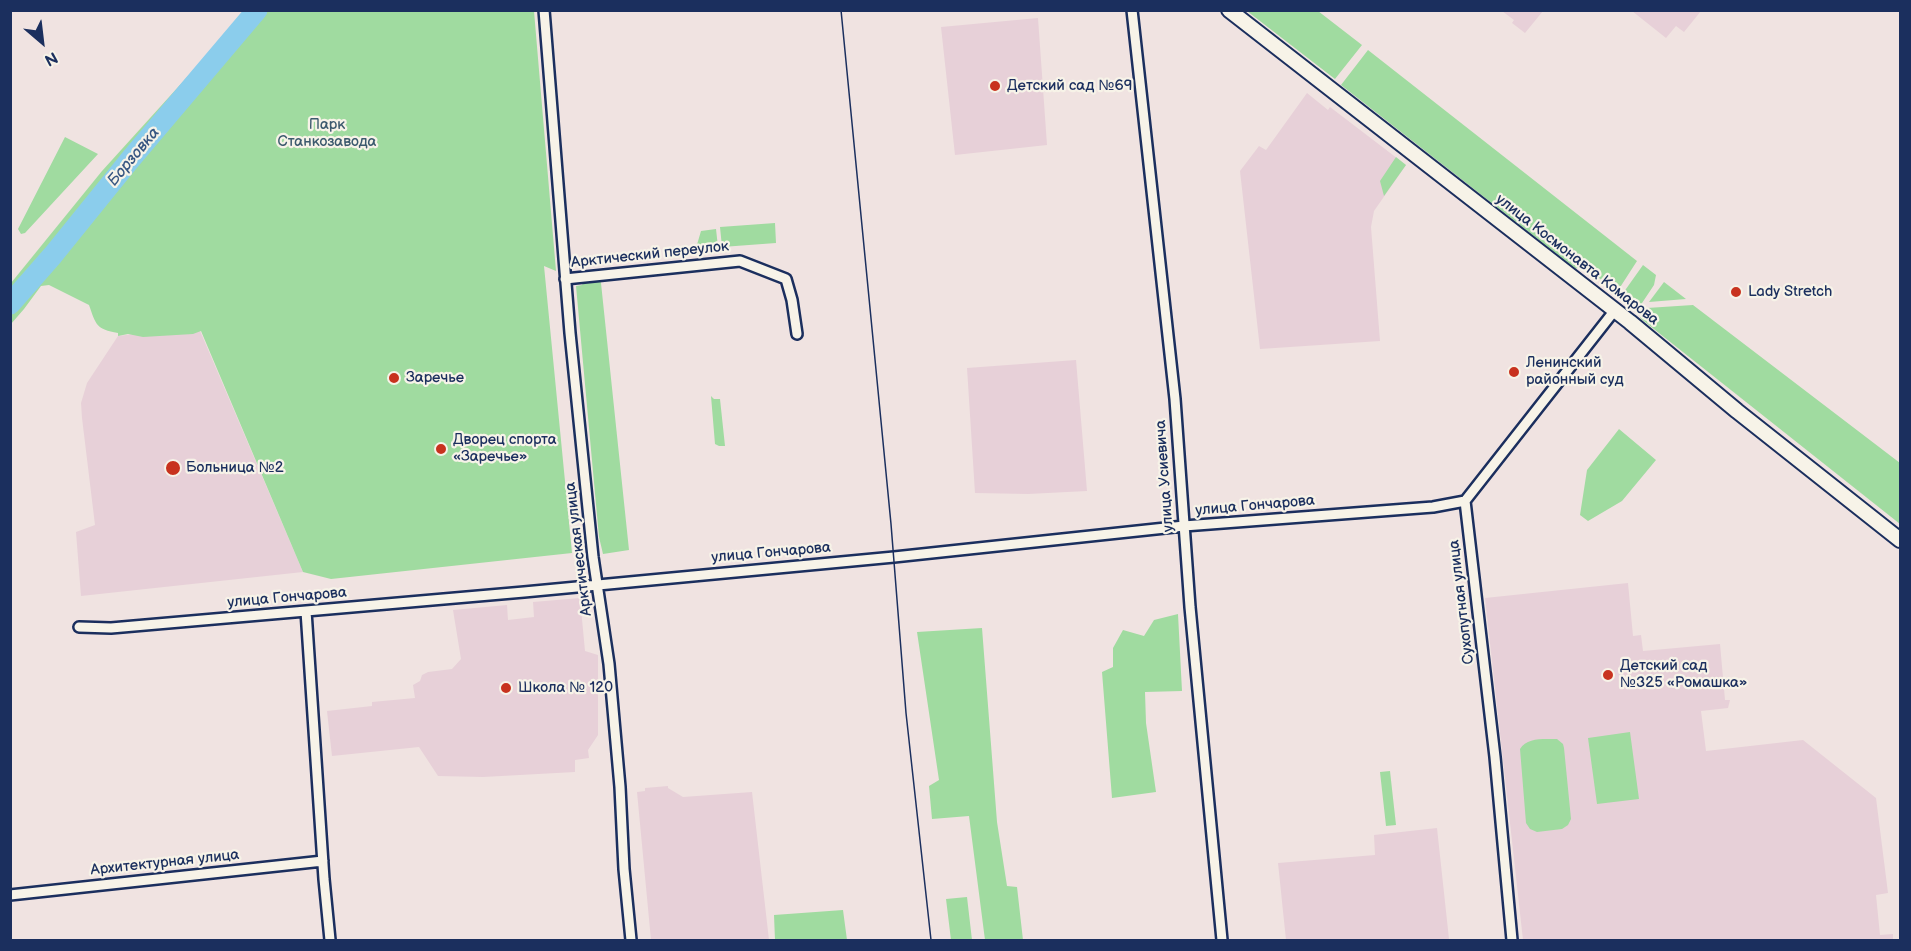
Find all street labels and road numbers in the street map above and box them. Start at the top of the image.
street label: улица Космонавта Комарова [1492,191,1662,329]
street label: Арктический переулок [570,238,730,272]
street label: улица Усиевича [1152,419,1178,533]
street label: Арктическая улица [562,481,596,617]
street label: улица Гончарова [1195,492,1315,520]
street label: улица Гончарова [711,539,831,567]
street label: Сухопутная улица [1445,539,1479,665]
street label: улица Гончарова [227,584,347,612]
street label: Архитектурная улица [90,846,240,880]

